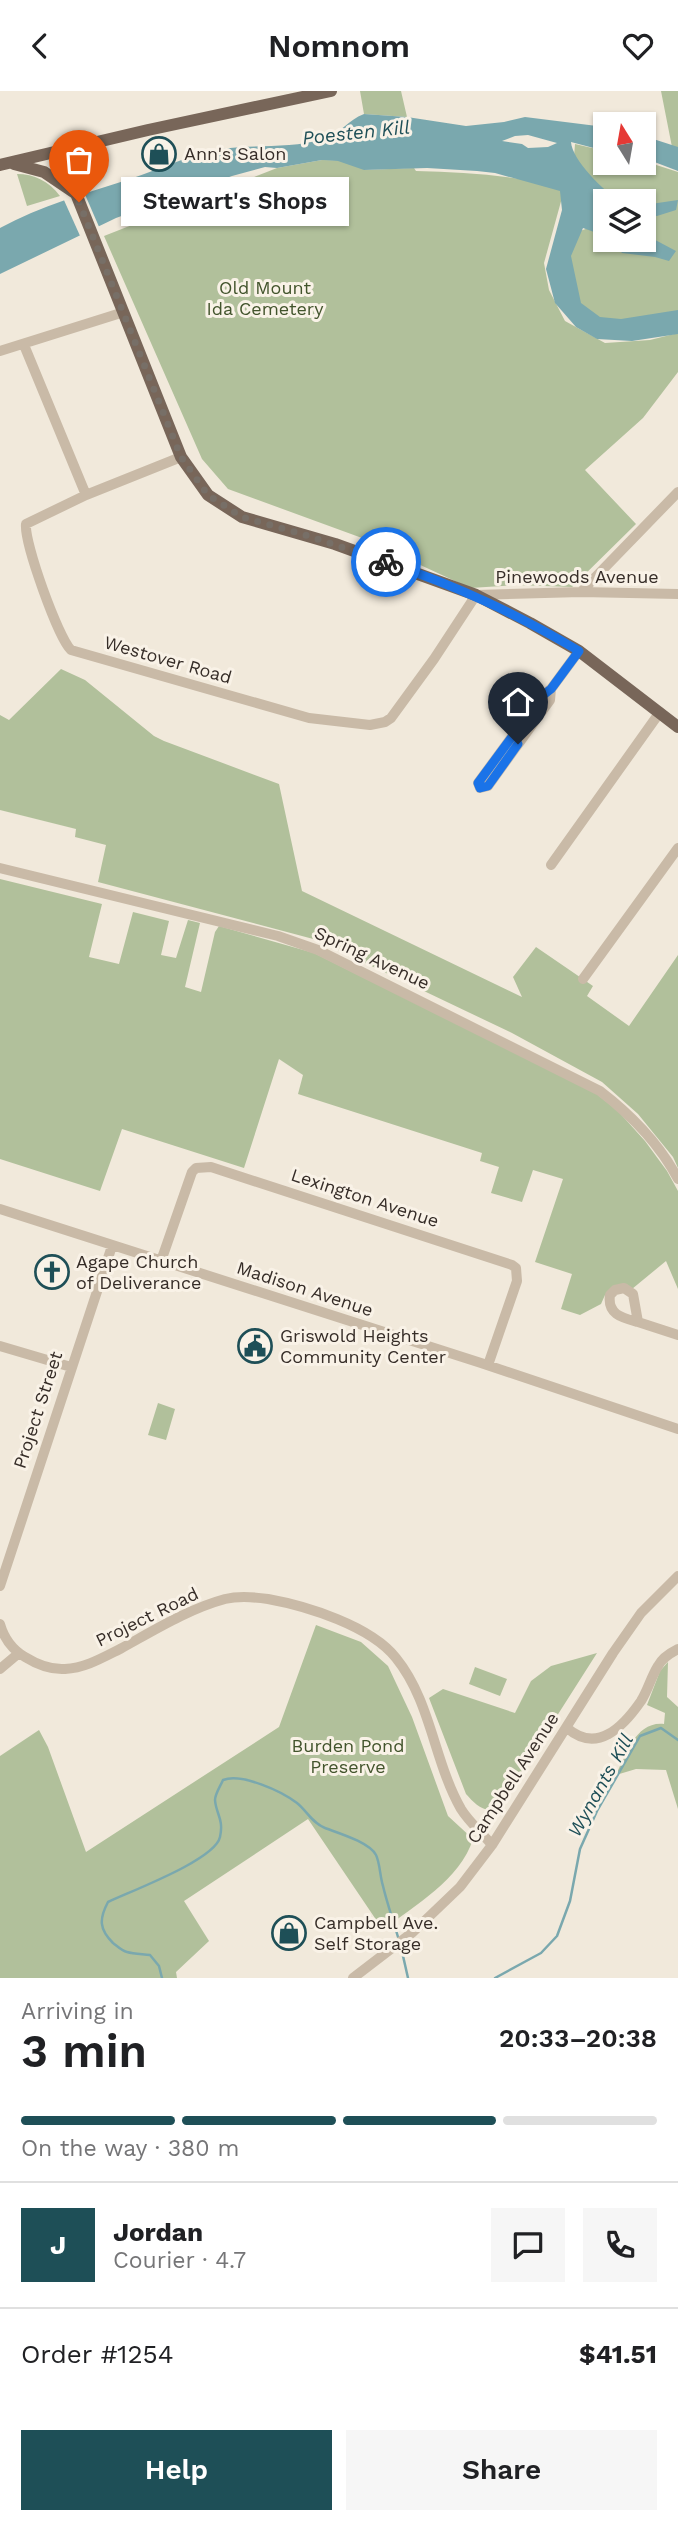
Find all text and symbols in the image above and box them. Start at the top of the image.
icon: back [21,27,59,65]
text: Nomnom [268,27,410,65]
icon: heart [619,27,657,65]
north arrow [593,112,656,175]
map controls [593,112,656,252]
water label: Poesten Kill [301,115,411,150]
pin [49,130,109,202]
shop icon: Ann's Salon [140,135,178,173]
icon: bag [60,141,98,179]
place label: Ann's Salon [184,143,286,164]
callout: Stewart's Shops [121,177,348,227]
text: Stewart's Shops [143,188,327,215]
button: layers [593,189,656,252]
park label: Old Mount Ida Cemetery [207,277,324,319]
courier [351,527,421,597]
icon: bike [367,543,405,581]
street label: Pinewoods Avenue [495,566,659,587]
street label: Westover Road [102,631,234,688]
pin [488,672,548,744]
icon: home [499,683,537,721]
street label: Spring Avenue [311,922,433,993]
street label: Lexington Avenue [289,1164,442,1231]
place label: Agape Church of Deliverance [76,1251,201,1293]
church icon: Agape Church of Deliverance [33,1253,71,1291]
street label: Madison Avenue [234,1257,376,1320]
place label: Griswold Heights Community Center [280,1325,446,1367]
public building icon: Griswold Heights Community Center [236,1327,274,1365]
street label: Project Street [9,1348,66,1471]
street label: Project Road [92,1583,202,1650]
street label: Campbell Avenue [462,1708,563,1847]
water label: Wynants Kill [563,1730,638,1841]
park label: Burden Pond Preserve [292,1735,404,1777]
place label: Campbell Ave. Self Storage [314,1912,438,1954]
shop icon: Campbell Ave. Self Storage [270,1914,308,1952]
text: Arriving in [21,1998,134,2025]
text: 20:33–20:38 [499,2023,657,2053]
text: 3 min [21,2024,147,2078]
text: On the way · 380 m [21,2135,239,2162]
button: chat [491,2208,565,2282]
button: phone [583,2208,657,2282]
text: Jordan [113,2217,203,2247]
text: J [50,2230,66,2260]
text: Courier · 4.7 [113,2247,246,2274]
text: Order #1254 [21,2339,174,2369]
text: $41.51 [579,2339,657,2369]
button: Help [21,2430,332,2510]
button: Share [346,2430,657,2510]

